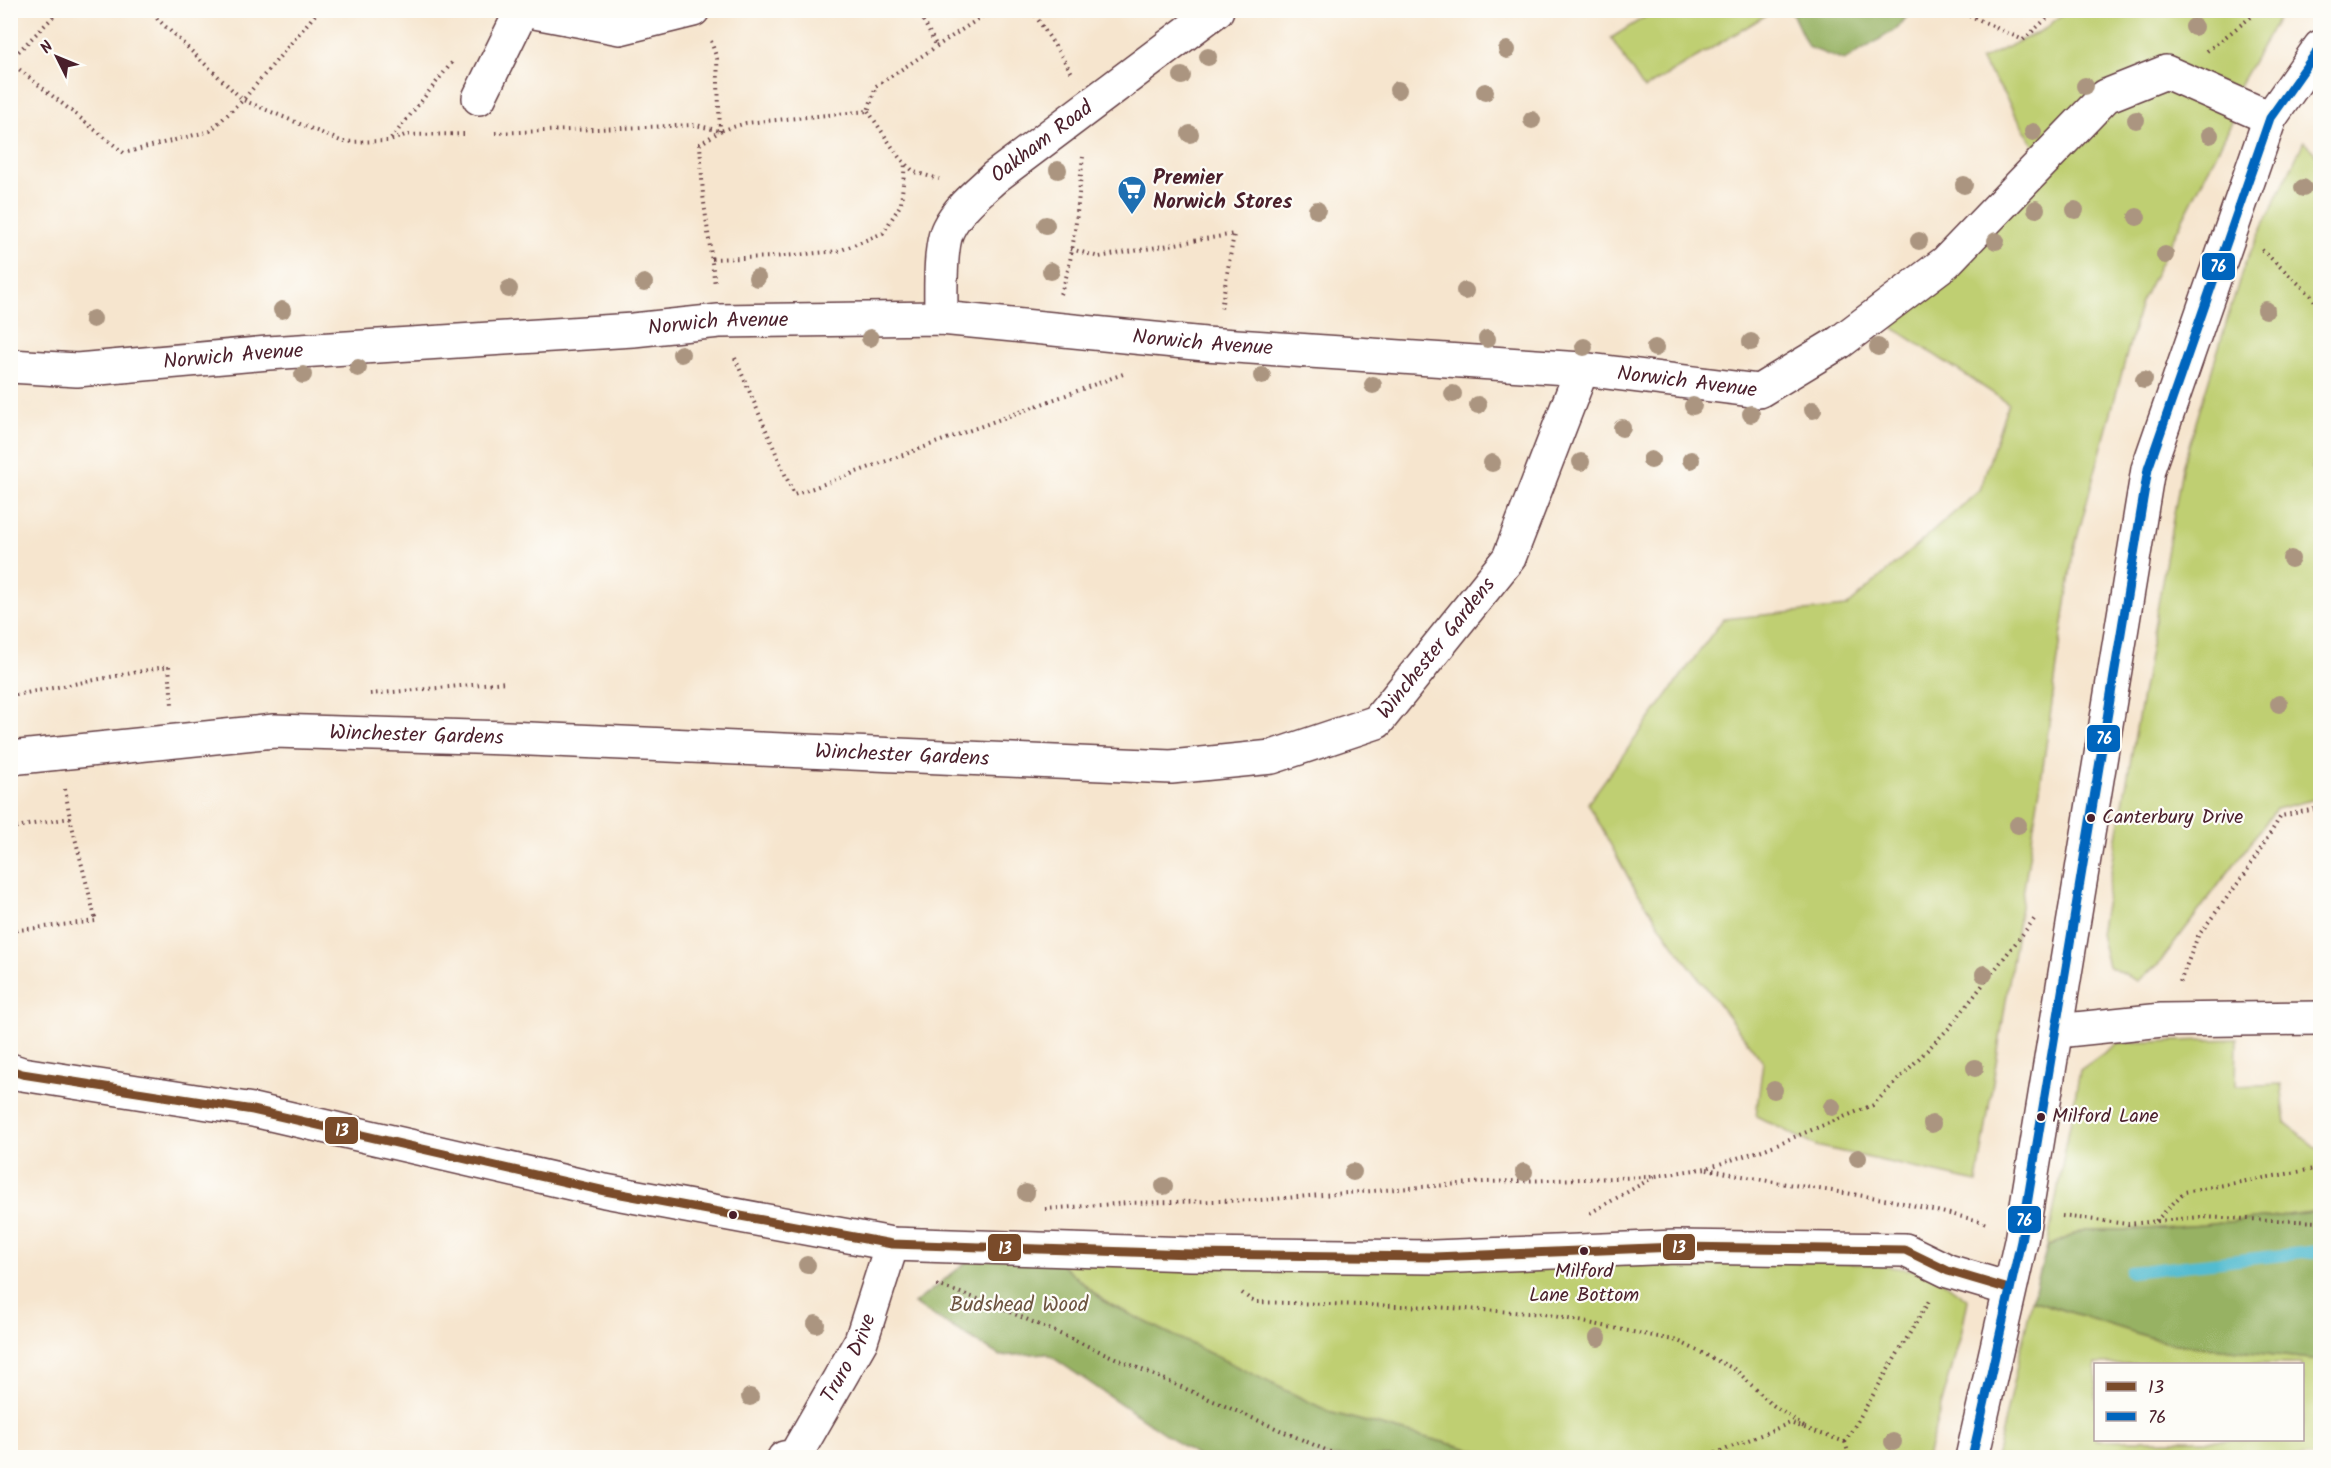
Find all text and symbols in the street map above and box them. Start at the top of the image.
north arrow [27,27,87,87]
text: N [35,36,60,60]
street label: Oakham Road [984,92,1101,191]
place label: Premier Norwich Stores [1153,162,1292,219]
supermarket icon: Premier Norwich Stores [1116,174,1148,216]
line badge: 76 [2201,252,2236,281]
text: 76 [2210,255,2226,280]
street label: Norwich Avenue [646,304,789,345]
street label: Norwich Avenue [1131,320,1274,365]
street label: Norwich Avenue [162,334,305,379]
street label: Norwich Avenue [1615,357,1759,407]
street label: Winchester Gardens [1369,570,1504,726]
street label: Winchester Gardens [329,716,504,754]
line badge: 76 [2086,724,2121,753]
text: 76 [2096,727,2112,752]
street label: Winchester Gardens [814,735,990,776]
place label: Canterbury Drive [2102,802,2243,834]
marker: Canterbury Drive [2085,812,2097,824]
place label: Milford Lane [2052,1101,2159,1133]
marker: Milford Lane [2035,1111,2047,1123]
line badge: 13 [324,1116,359,1145]
text: 13 [335,1119,349,1144]
line badge: 76 [2007,1205,2042,1234]
unlabelled marker [727,1209,739,1221]
text: 76 [2016,1209,2032,1234]
line badge: 13 [987,1233,1022,1262]
line badge: 13 [1662,1233,1696,1261]
text: 13 [1672,1236,1686,1261]
text: 13 [998,1237,1012,1262]
marker: Milford Lane Bottom [1578,1245,1590,1257]
place label: Milford Lane Bottom [1529,1256,1639,1312]
park label: Budshead Wood [950,1289,1089,1322]
street label: Truro Drive [812,1309,885,1409]
legend [2094,1363,2304,1441]
text: 13 [2148,1374,2164,1403]
text: 76 [2148,1404,2166,1433]

